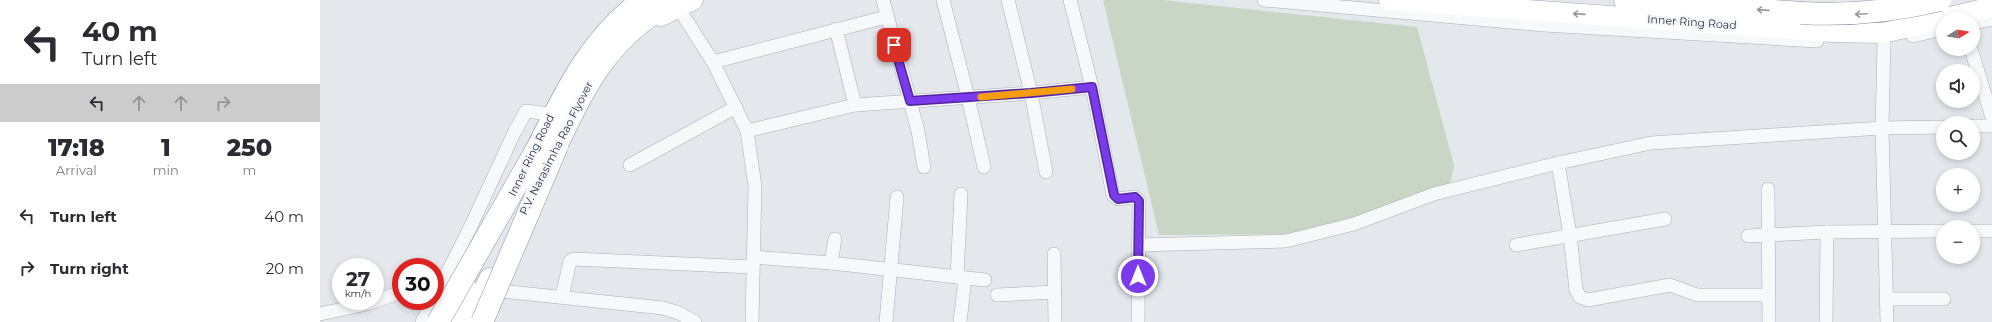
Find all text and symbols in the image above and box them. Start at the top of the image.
one-way arrow [1757,7,1770,14]
one-way arrow [1855,10,1868,17]
one-way arrow [1573,11,1586,18]
street label: Inner Ring Road [1647,12,1737,32]
north arrow [1936,12,1980,56]
map controls [1936,12,1980,264]
text: 40 m [82,14,158,48]
icon: left [16,16,68,68]
pin [877,28,911,62]
icon: arrive [883,34,905,56]
text: Turn left [82,48,157,70]
button: sound [1936,64,1980,108]
street label: P.V. Narasimha Rao Flyover [516,79,596,217]
icon: left [86,92,108,114]
icon: ahead [128,92,150,114]
icon: ahead [170,92,192,114]
icon: right [212,92,234,114]
street label: Inner Ring Road [505,112,557,198]
button: search [1936,116,1980,160]
text: 17:18 [48,133,105,162]
text: 1 [161,133,171,162]
text: 250 [227,133,272,162]
text: Arrival [56,162,97,178]
text: min [153,162,179,178]
text: m [242,162,256,178]
button: + [1936,168,1980,212]
icon: left [16,205,38,227]
text: Turn left [50,207,117,226]
text: 40 m [264,207,304,226]
button: − [1936,220,1980,264]
position arrow [1117,255,1159,297]
icon: right [16,257,38,279]
speed limit sign: 30 [392,258,444,310]
text: Turn right [50,259,129,278]
text: 20 m [266,259,304,278]
text: 27 [346,267,370,291]
text: km/h [345,287,371,300]

